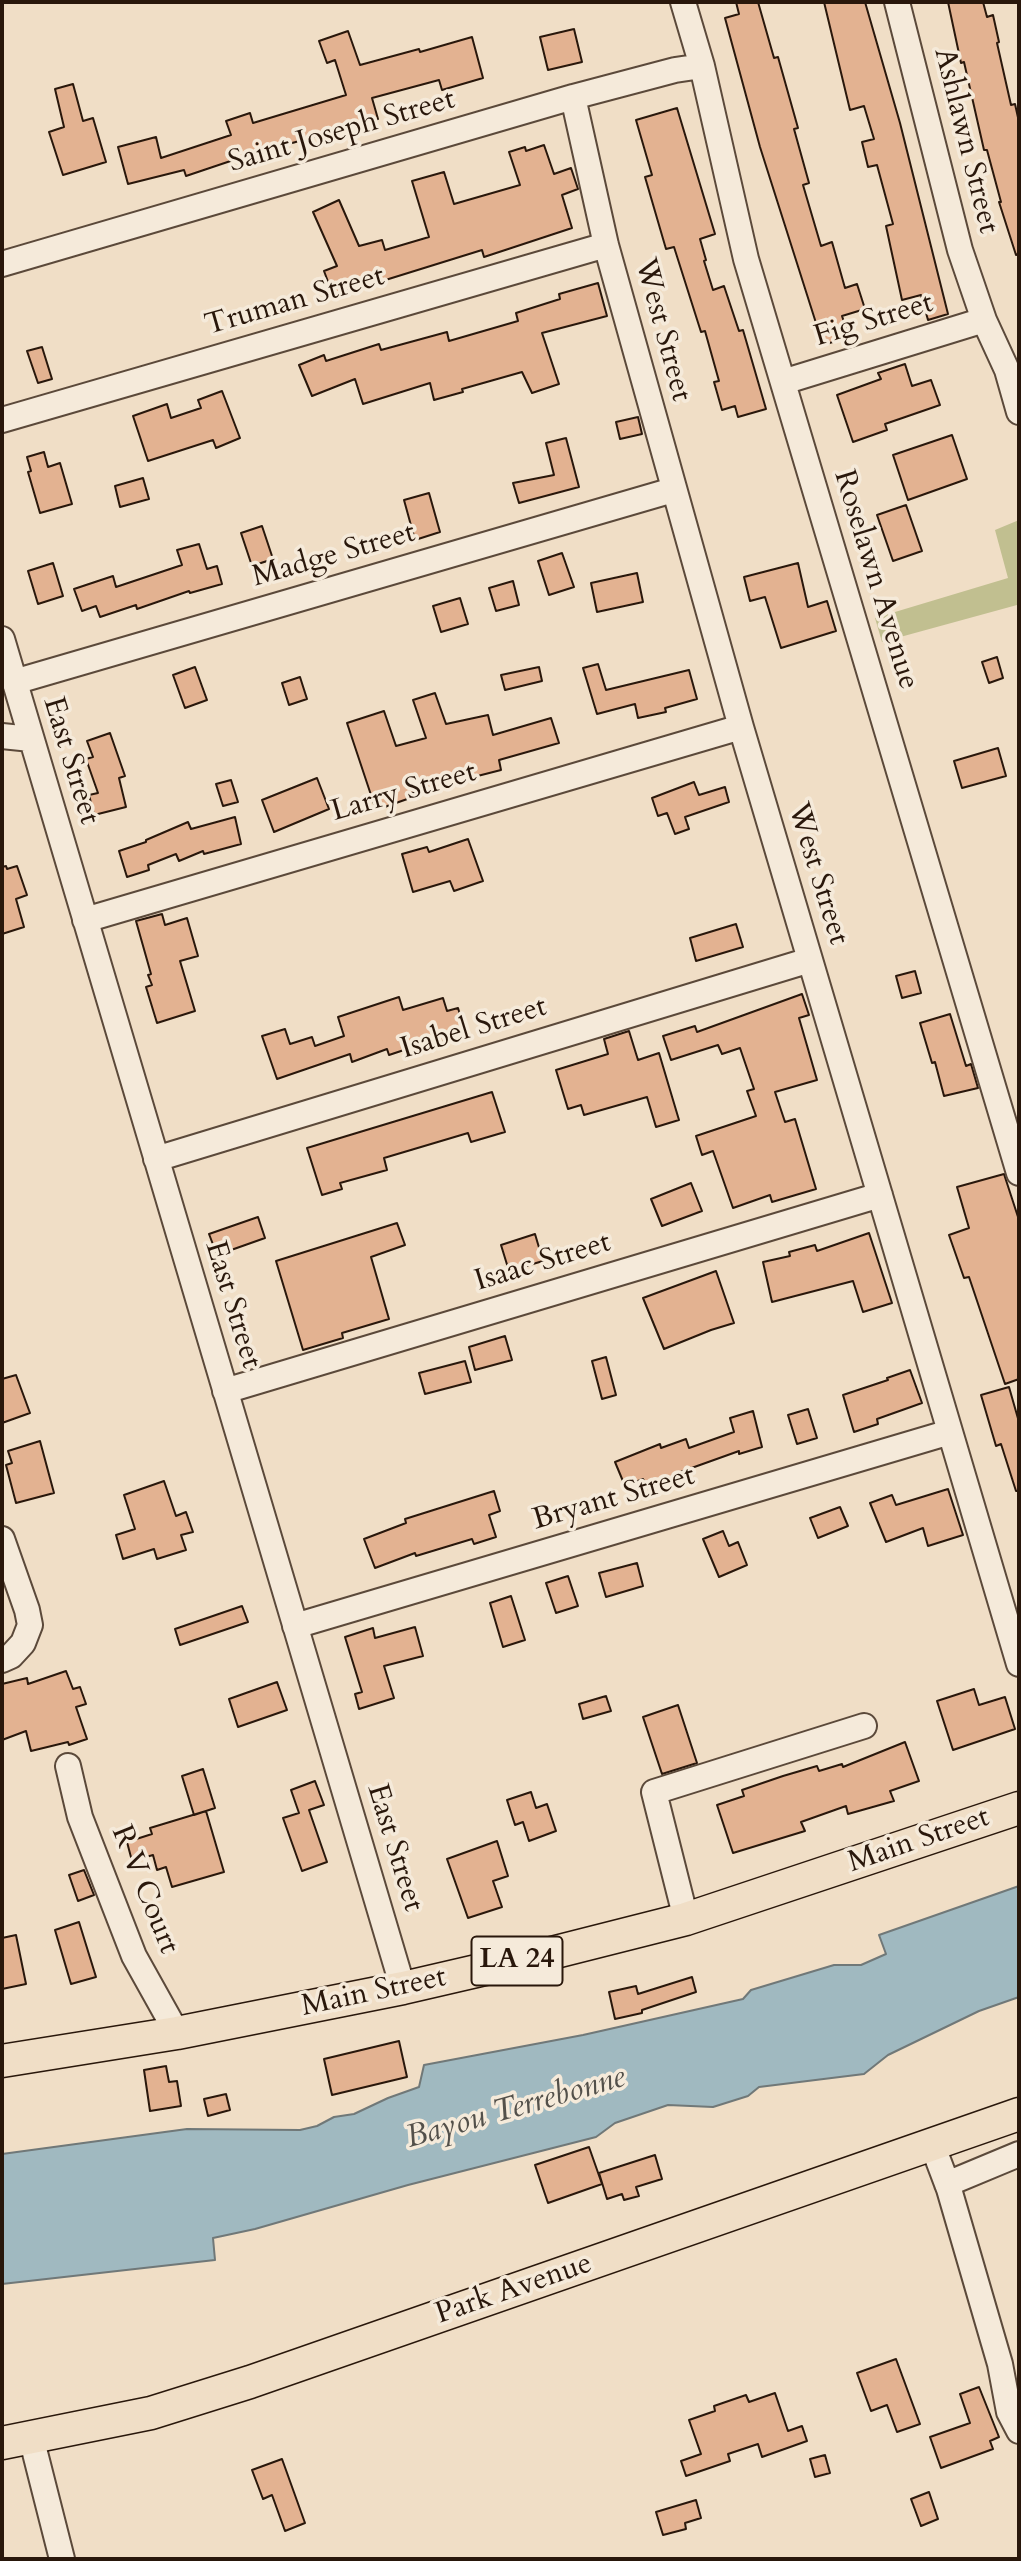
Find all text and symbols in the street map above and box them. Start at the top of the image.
street label: Ashlawn Street [925,45,1005,237]
street label: Saint Joseph Street [225,82,459,182]
street label: West Street [626,255,698,405]
street label: Truman Street [201,259,389,345]
street label: Fig Street [810,286,938,356]
street label: Roselawn Avenue [825,466,925,694]
street label: Madge Street [248,516,420,596]
street label: East Street [34,693,106,829]
street label: Larry Street [327,755,481,831]
street label: West Street [778,799,856,949]
street label: Isabel Street [397,990,551,1068]
street label: Isaac Street [471,1225,615,1301]
street label: East Street [196,1237,268,1373]
street label: Bryant Street [529,1459,699,1539]
street label: East Street [358,1780,430,1916]
street label: Main Street [844,1800,994,1882]
street label: R V Court [102,1821,186,1959]
road number: LA 24 [472,1937,562,1986]
street label: Main Street [298,1960,450,2026]
water label: Bayou Terrebonne [402,2059,630,2159]
street label: Park Avenue [431,2246,597,2334]

